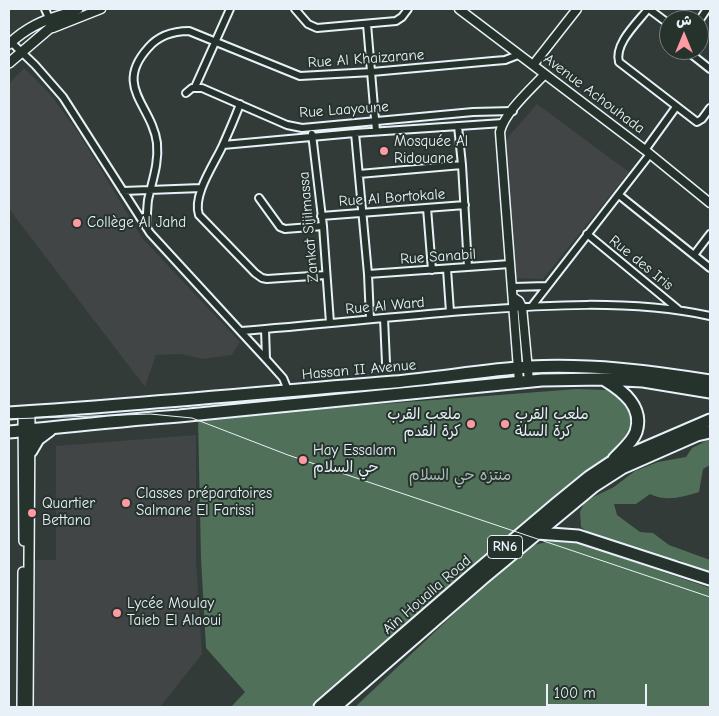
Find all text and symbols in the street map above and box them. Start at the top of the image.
north arrow [659,10,709,60]
text: ش [676,12,692,29]
street label: Rue Al Khaizarane [307,46,425,72]
street label: Avenue Achouhada [540,50,648,138]
street label: Rue Laayoune [299,98,389,122]
place label: Mosquée Al Ridouane [394,133,468,168]
marker: Mosquée Al Ridouane [378,145,390,157]
street label: Zankat Sijilmassa [295,171,323,283]
street label: Rue Al Bortokale [338,185,446,211]
place label: Collège Al Jahd [87,214,186,232]
marker: Collège Al Jahd [71,217,83,229]
street label: Rue des Iris [605,232,677,294]
street label: Rue Sanabil [400,245,476,269]
street label: Rue Al Ward [345,294,425,318]
street label: Hassan II Avenue [301,356,417,384]
place label: ملعب القرب كرة القدم [387,406,461,441]
place label: ملعب القرب كرة السلة [515,406,589,441]
marker: ملعب القرب كرة القدم [465,418,477,430]
marker: ملعب القرب كرة السلة [499,418,511,430]
place label: Hay Essalam حي السلام [313,442,396,477]
marker: Hay Essalam حي السلام [297,454,309,466]
park label: منتزه حي السلام [409,467,511,485]
place label: Classes préparatoires Salmane El Farissi [136,485,272,520]
place label: Quartier Bettana [42,495,95,530]
marker: Classes préparatoires Salmane El Farissi [120,497,132,509]
marker: Quartier Bettana [26,507,38,519]
road number: RN6 [488,536,522,558]
street label: Aïn Houalla Road [379,552,475,638]
place label: Lycée Moulay Taieb El Alaoui [127,595,221,630]
marker: Lycée Moulay Taieb El Alaoui [111,607,123,619]
scale bar [549,674,650,706]
text: 100 m [554,684,596,702]

